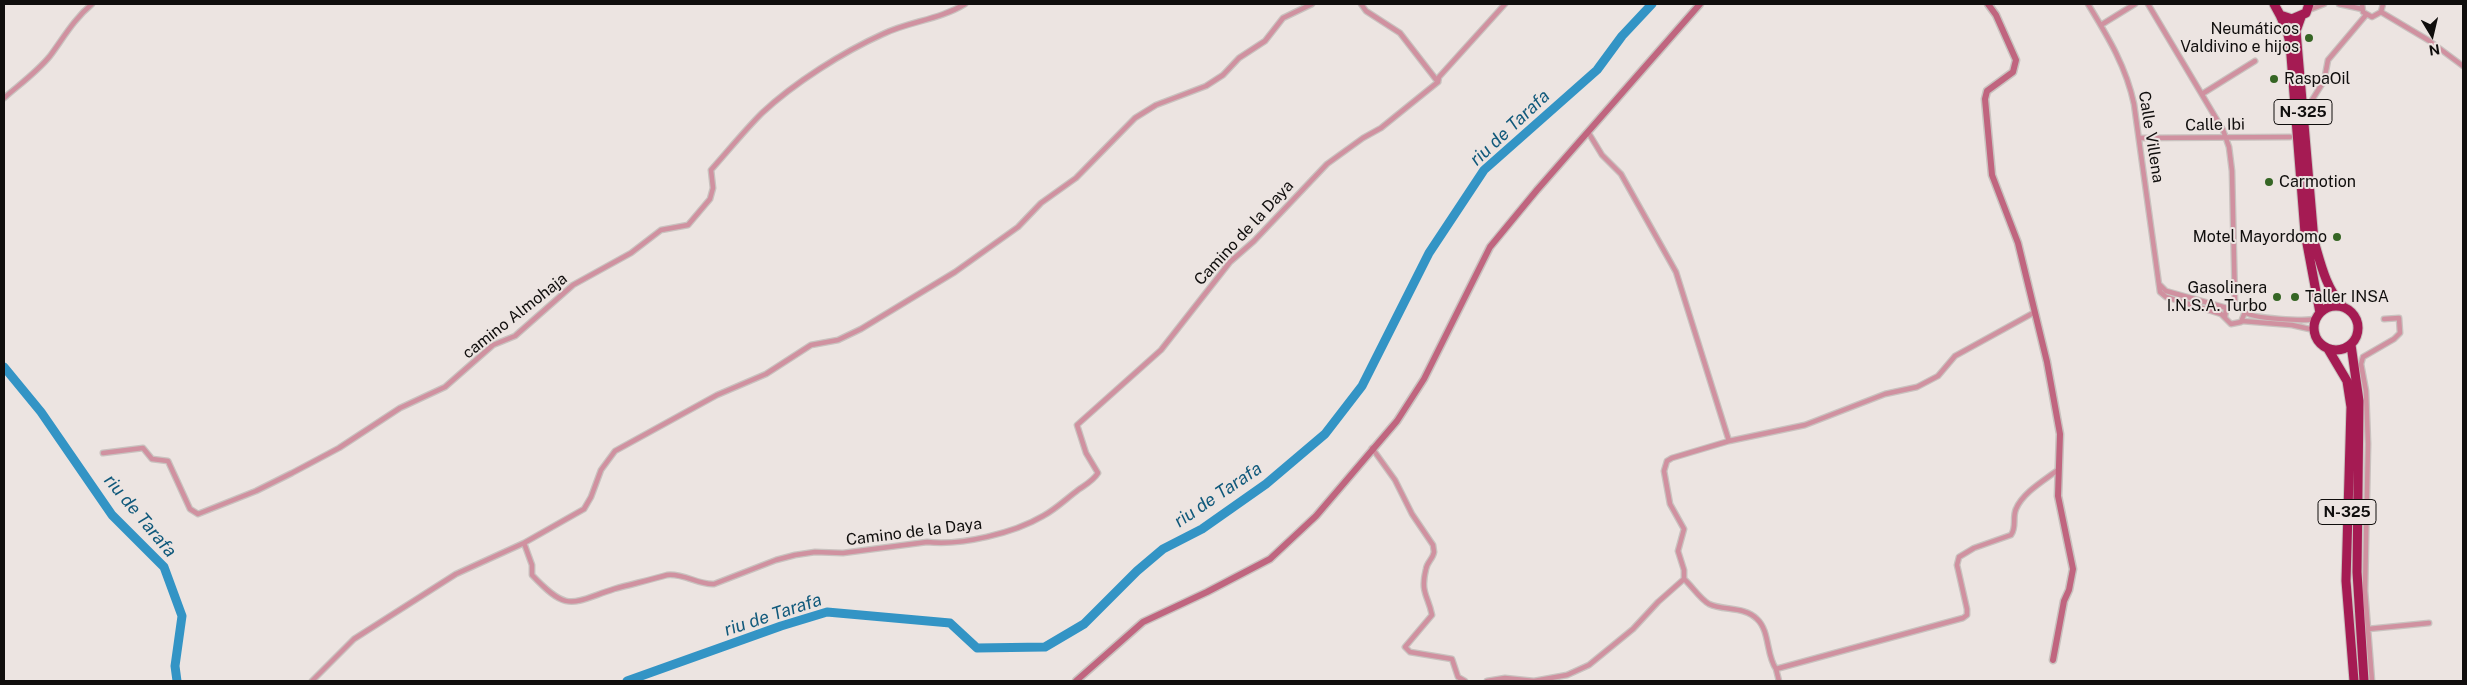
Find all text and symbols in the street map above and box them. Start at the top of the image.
north arrow [2407,10,2457,60]
place label: Neumáticos Valdivino e hijos [2180,19,2299,57]
marker: Neumáticos Valdivino e hijos [2303,32,2315,44]
text: N [2428,41,2441,59]
place label: RaspaOil [2284,69,2350,89]
marker: RaspaOil [2268,73,2280,85]
water label: riu de Tarafa [1466,86,1554,170]
street label: Calle Villena [2134,90,2168,184]
road number: N-325 [2274,100,2332,124]
street label: Calle Ibi [2185,115,2245,135]
place label: Carmotion [2279,172,2356,192]
street label: Camino de la Daya [1190,176,1298,290]
marker: Carmotion [2263,176,2275,188]
place label: Motel Mayordomo [2193,227,2327,247]
marker: Motel Mayordomo [2331,231,2343,243]
street label: camino Almohaja [459,269,571,363]
place label: Gasolinera I.N.S.A. Turbo [2167,278,2267,316]
place label: Taller INSA [2305,287,2389,307]
marker: Gasolinera I.N.S.A. Turbo [2271,291,2283,303]
marker: Taller INSA [2289,291,2301,303]
water label: riu de Tarafa [1170,458,1266,532]
water label: riu de Tarafa [99,470,181,562]
road number: N-325 [2318,500,2376,524]
street label: Camino de la Daya [845,514,983,550]
water label: riu de Tarafa [722,589,824,641]

